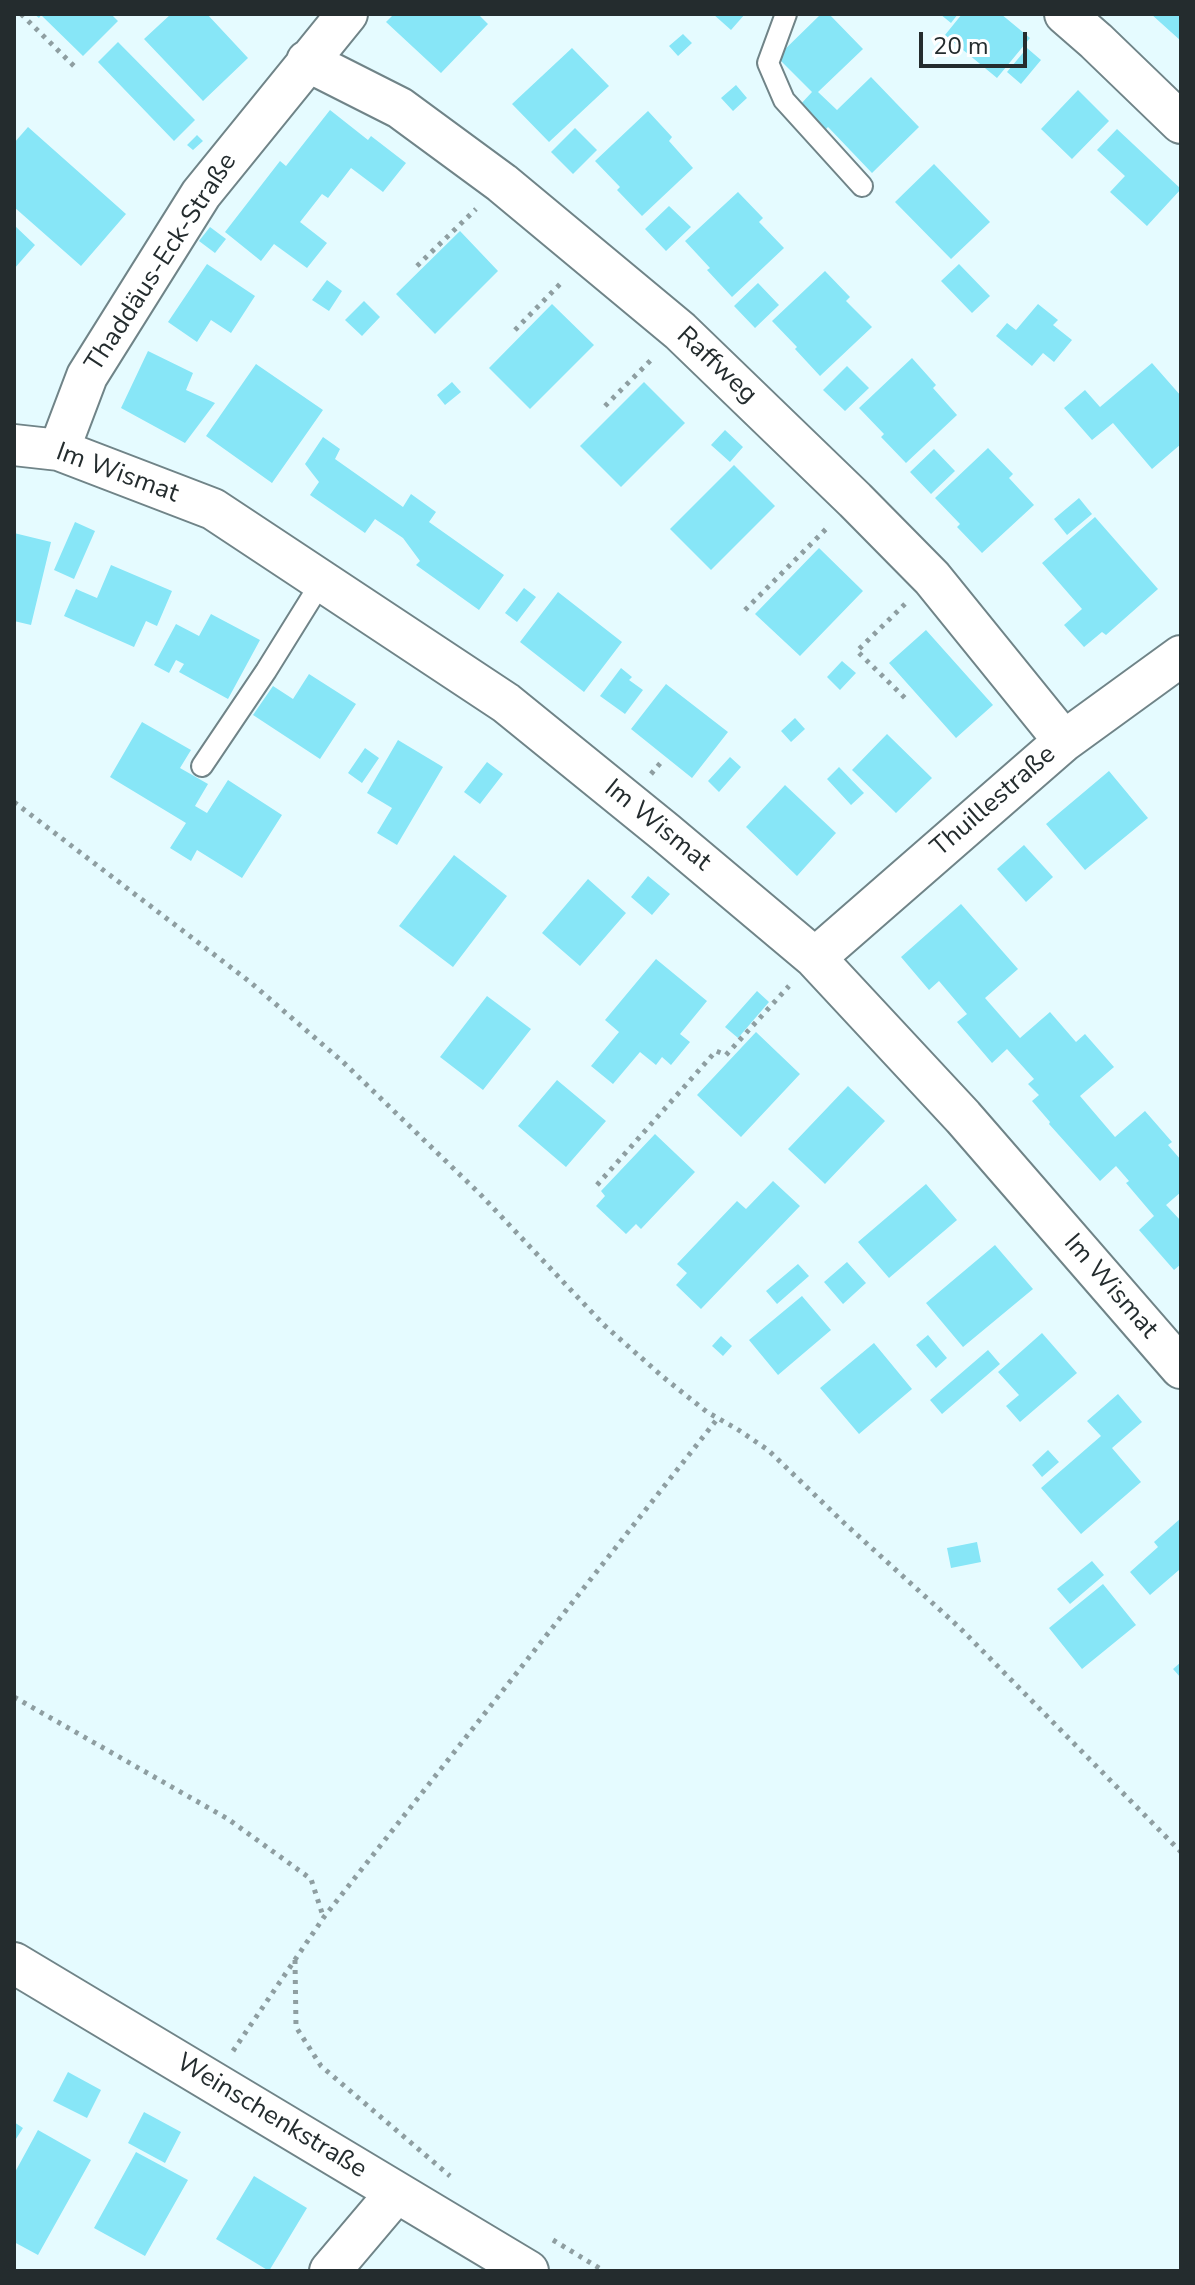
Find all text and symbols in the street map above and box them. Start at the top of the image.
scale bar [923,16,1031,66]
text: 20 m [933,30,989,62]
street label: Thaddäus-Eck-Straße [80,148,244,378]
street label: Raffweg [669,321,763,411]
street label: Im Wismat [52,437,182,511]
street label: Thuillestraße [926,740,1062,864]
street label: Im Wismat [597,774,717,878]
street label: Im Wismat [1056,1229,1164,1345]
street label: Weinschenkstraße [170,2048,372,2186]

